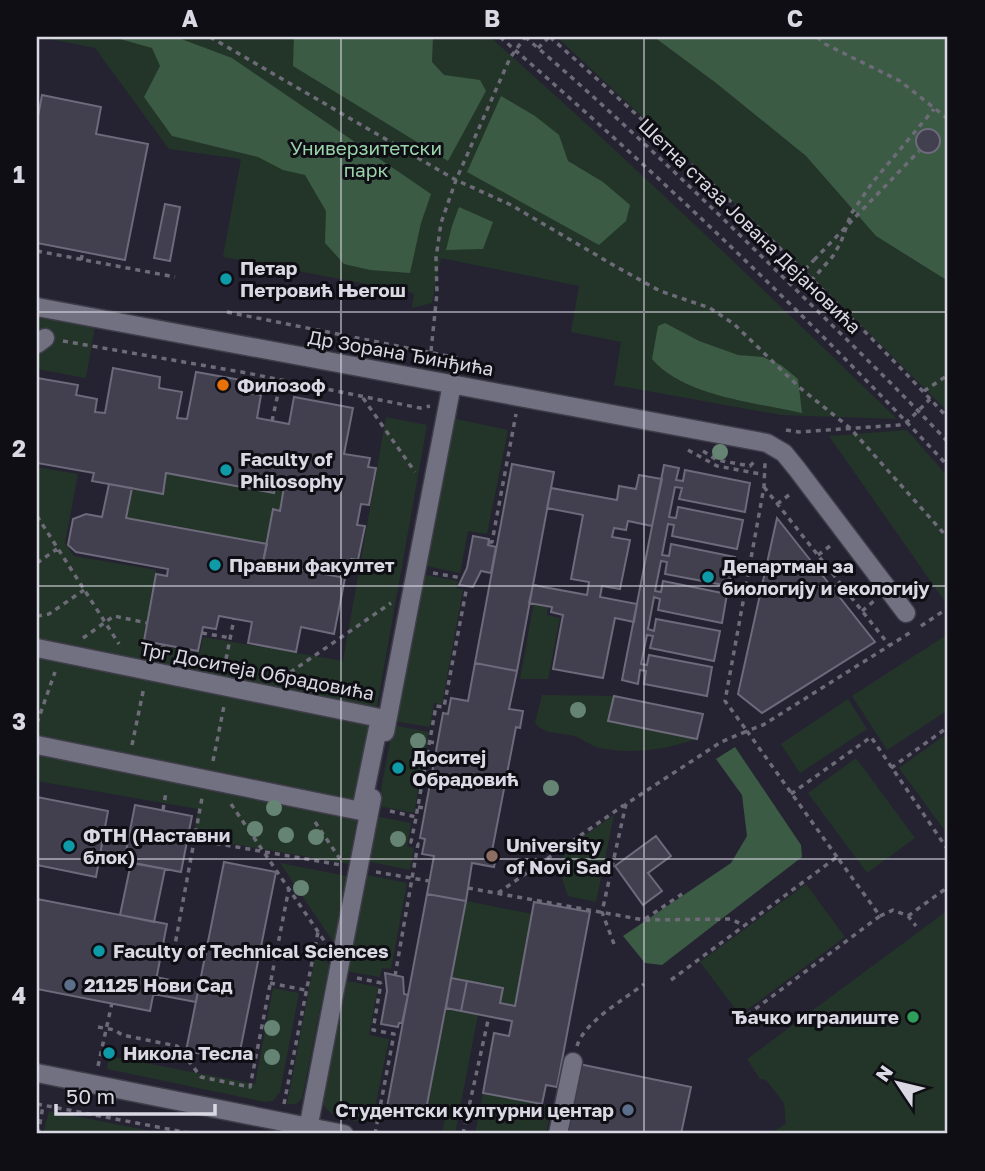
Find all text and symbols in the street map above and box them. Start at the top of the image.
text: A [182,4,199,32]
text: B [484,4,500,32]
text: C [787,4,803,32]
street label: Шетна стаза Јована Дејановића [634,113,866,338]
park label: Универзитетски парк [290,136,442,181]
text: 1 [13,160,25,188]
place label: Петар Петровић Његош [240,256,406,301]
marker: Петар Петровић Његош [218,271,234,287]
street label: Др Зорана Ђинђића [307,325,496,380]
place label: Филозоф [237,373,326,396]
marker: Филозоф [215,377,231,393]
text: 2 [12,434,26,462]
place label: Faculty of Philosophy [240,447,344,492]
marker: Faculty of Philosophy [218,462,234,478]
place label: Правни факултет [229,553,395,576]
place label: Департман за биологију и екологију [722,554,930,599]
marker: Правни факултет [207,557,223,573]
marker: Департман за биологију и екологију [700,569,716,585]
street label: Трг Доситеја Обрадовића [138,636,376,705]
text: 3 [12,707,26,735]
place label: Доситеј Обрадовић [412,745,519,790]
marker: Доситеј Обрадовић [390,760,406,776]
place label: ФТН (Наставни блок) [83,823,230,868]
place label: University of Novi Sad [506,833,611,878]
marker: ФТН (Наставни блок) [61,838,77,854]
marker: University of Novi Sad [484,848,500,864]
place label: Faculty of Technical Sciences [113,939,389,962]
marker: Faculty of Technical Sciences [91,943,107,959]
place label: 21125 Нови Сад [84,973,233,996]
marker: 21125 Нови Сад [62,977,78,993]
text: 4 [12,981,26,1009]
place label: Ђачко игралиште [731,1005,899,1028]
marker: Ђачко игралиште [905,1009,921,1025]
place label: Никола Тесла [123,1041,253,1064]
marker: Никола Тесла [101,1045,117,1061]
north arrow [862,1048,932,1118]
text: N [870,1060,897,1085]
scale bar [56,1073,215,1117]
text: 50 m [66,1083,115,1109]
place label: Студентски културни центар [335,1098,614,1121]
marker: Студентски културни центар [620,1102,636,1118]

